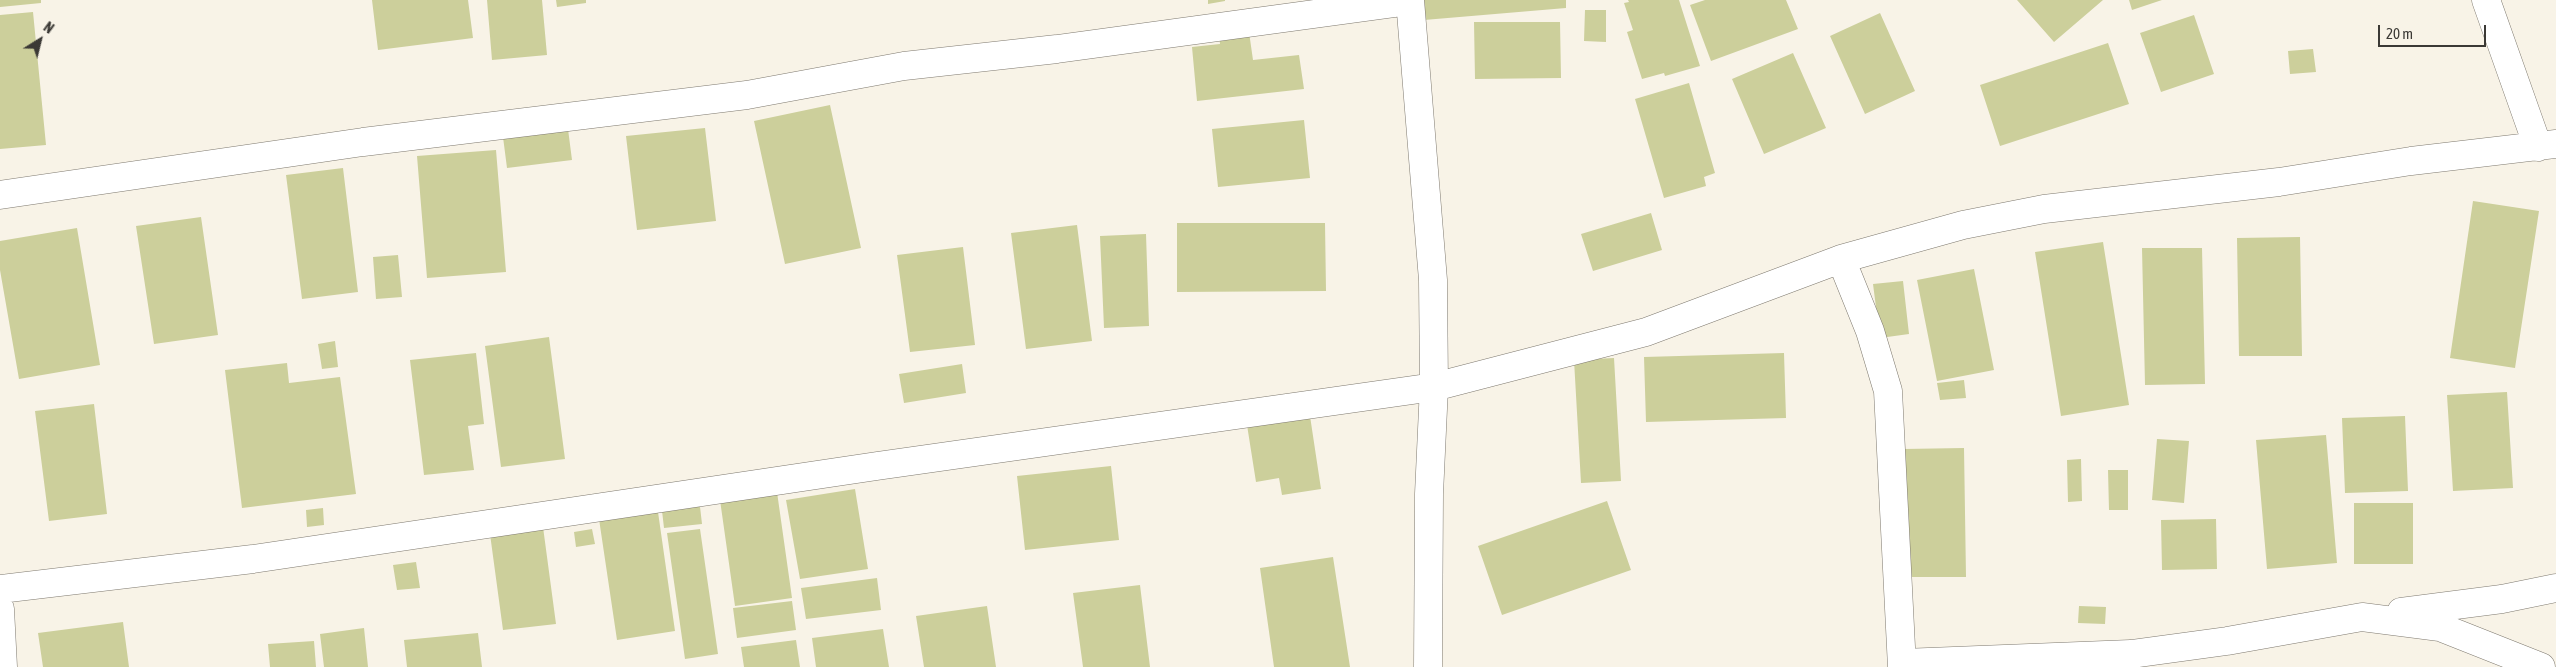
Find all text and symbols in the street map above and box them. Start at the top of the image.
north arrow [15,15,65,65]
scale bar [2381,15,2488,47]
text: N [41,19,57,37]
text: 20 m [2386,25,2413,42]

